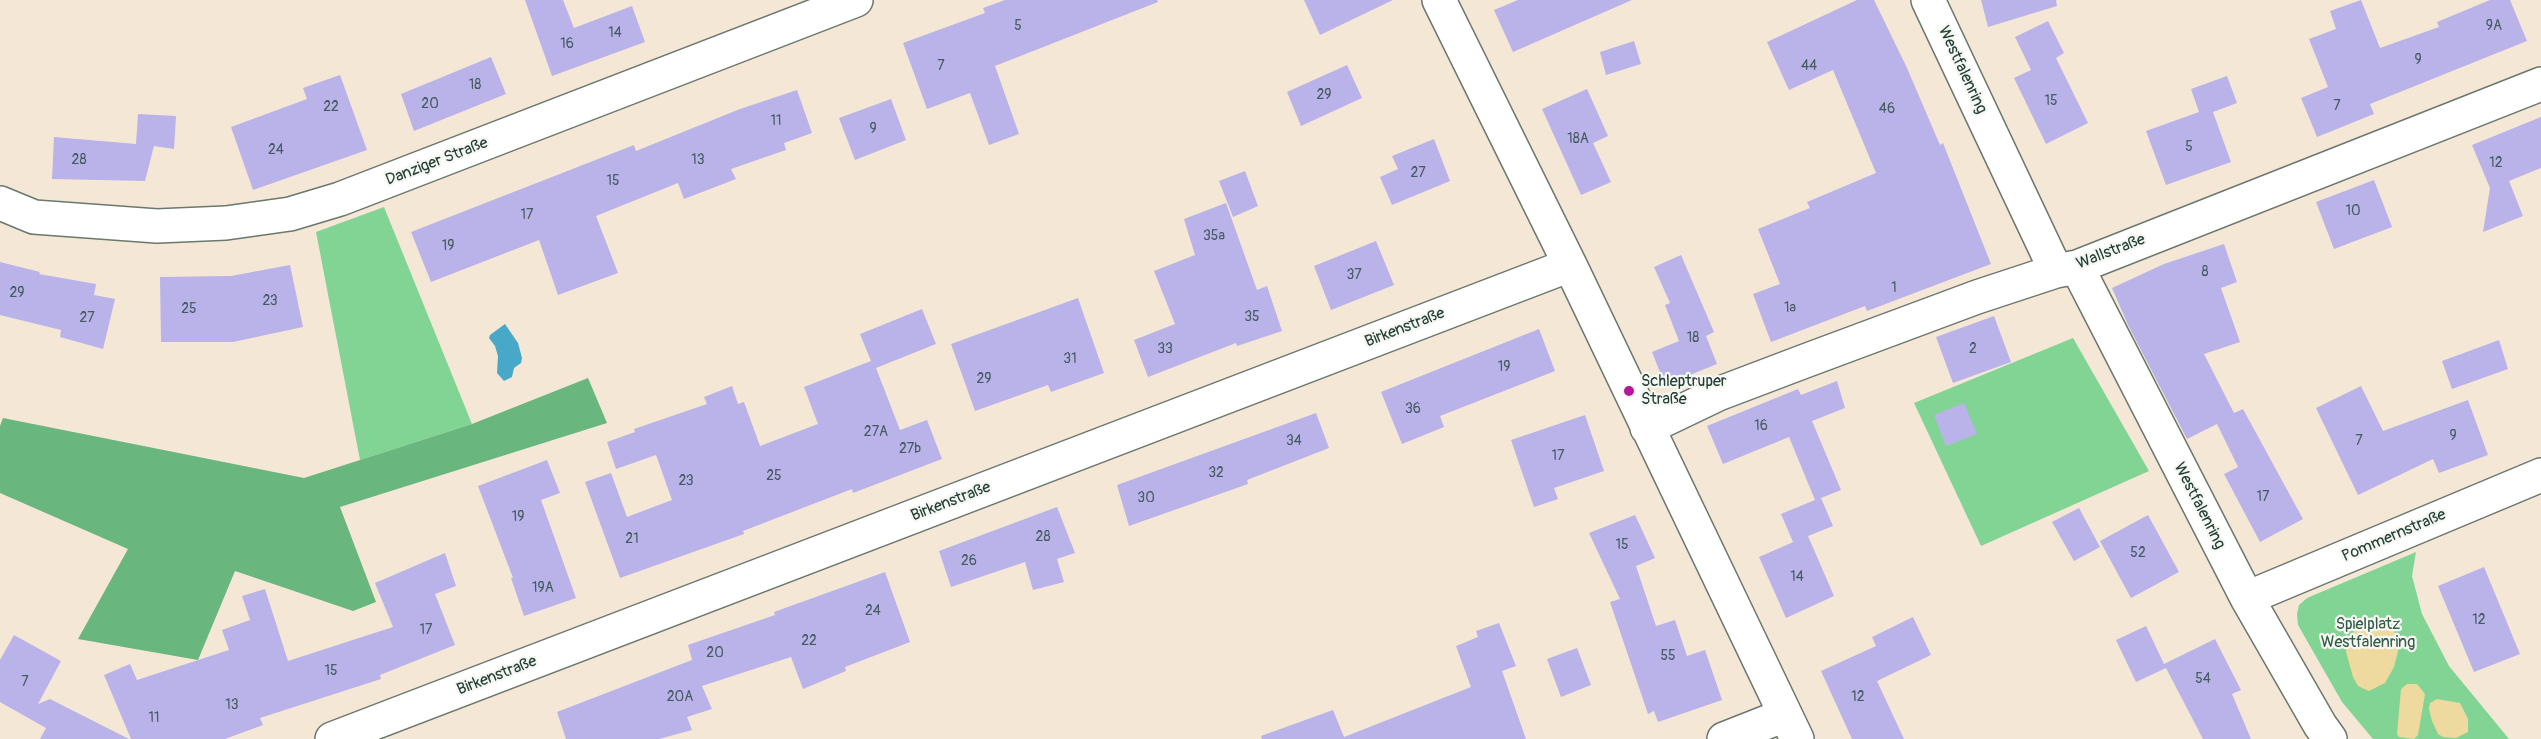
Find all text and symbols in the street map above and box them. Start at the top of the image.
house number: 5 [1014,18,1022,34]
house number: 9A [2486,18,2502,34]
street label: Westfalenring [1933,23,1991,117]
house number: 14 [608,25,622,41]
house number: 16 [560,36,574,52]
house number: 9 [2414,52,2422,68]
house number: 7 [937,58,945,74]
house number: 44 [1801,58,1817,74]
house number: 18 [469,77,481,93]
house number: 29 [1316,87,1332,103]
house number: 15 [2044,93,2058,109]
house number: 20 [421,96,439,112]
house number: 7 [2333,98,2341,114]
house number: 22 [323,99,339,115]
house number: 46 [1879,101,1895,117]
house number: 11 [771,113,781,129]
house number: 9 [869,121,877,137]
house number: 18A [1567,131,1589,147]
street label: Danziger Straße [383,134,491,190]
house number: 5 [2185,139,2193,155]
house number: 24 [268,142,284,158]
house number: 28 [72,152,86,168]
house number: 13 [691,152,705,168]
house number: 12 [2489,155,2503,171]
house number: 27 [1410,165,1426,181]
house number: 15 [606,173,620,189]
house number: 10 [2345,203,2361,219]
house number: 17 [521,207,533,223]
house number: 35a [1203,228,1225,244]
street label: Wallstraße [2074,230,2148,274]
house number: 19 [442,238,454,254]
house number: 8 [2201,264,2209,280]
house number: 37 [1346,267,1362,283]
house number: 1 [1891,280,1897,296]
house number: 29 [9,285,25,301]
house number: 23 [262,293,278,309]
house number: 1a [1784,300,1796,316]
house number: 25 [181,301,197,317]
street label: Birkenstraße [1362,304,1448,352]
house number: 35 [1244,309,1260,325]
house number: 27 [79,310,95,326]
house number: 18 [1687,330,1699,346]
house number: 33 [1157,341,1173,357]
house number: 2 [1969,341,1977,357]
house number: 31 [1063,351,1077,367]
house number: 19 [1498,359,1510,375]
house number: 29 [976,371,992,387]
place label: Schleptruper Straße [1641,372,1727,410]
marker: Schleptruper Straße [1622,384,1636,398]
house number: 36 [1405,401,1421,417]
house number: 16 [1754,418,1768,434]
house number: 27A [864,424,888,440]
house number: 9 [2449,428,2457,444]
house number: 34 [1286,433,1302,449]
house number: 7 [2355,433,2363,449]
house number: 27b [899,441,921,457]
house number: 17 [1552,448,1564,464]
street label: Westfalenring [2169,460,2229,552]
house number: 32 [1208,465,1224,481]
house number: 25 [766,468,782,484]
house number: 23 [678,473,694,489]
street label: Birkenstraße [908,478,994,526]
house number: 17 [2257,489,2269,505]
house number: 30 [1137,490,1155,506]
street label: Pommernstraße [2339,505,2449,567]
house number: 19 [512,509,524,525]
house number: 28 [1036,529,1050,545]
house number: 21 [625,531,639,547]
house number: 15 [1615,537,1629,553]
house number: 52 [2130,545,2146,561]
house number: 26 [961,553,977,569]
house number: 14 [1790,569,1804,585]
house number: 19A [532,580,554,596]
house number: 24 [865,603,881,619]
house number: 12 [2472,612,2486,628]
park label: Spielplatz Westfalenring [2321,615,2415,653]
house number: 17 [420,622,432,638]
house number: 22 [801,633,817,649]
house number: 20 [706,645,724,661]
house number: 55 [1660,648,1676,664]
street label: Birkenstraße [454,652,540,700]
house number: 15 [324,663,338,679]
house number: 54 [2195,671,2211,687]
house number: 7 [21,674,29,690]
house number: 20A [667,689,693,705]
house number: 12 [1851,689,1865,705]
house number: 13 [225,697,239,713]
house number: 11 [149,710,159,726]

